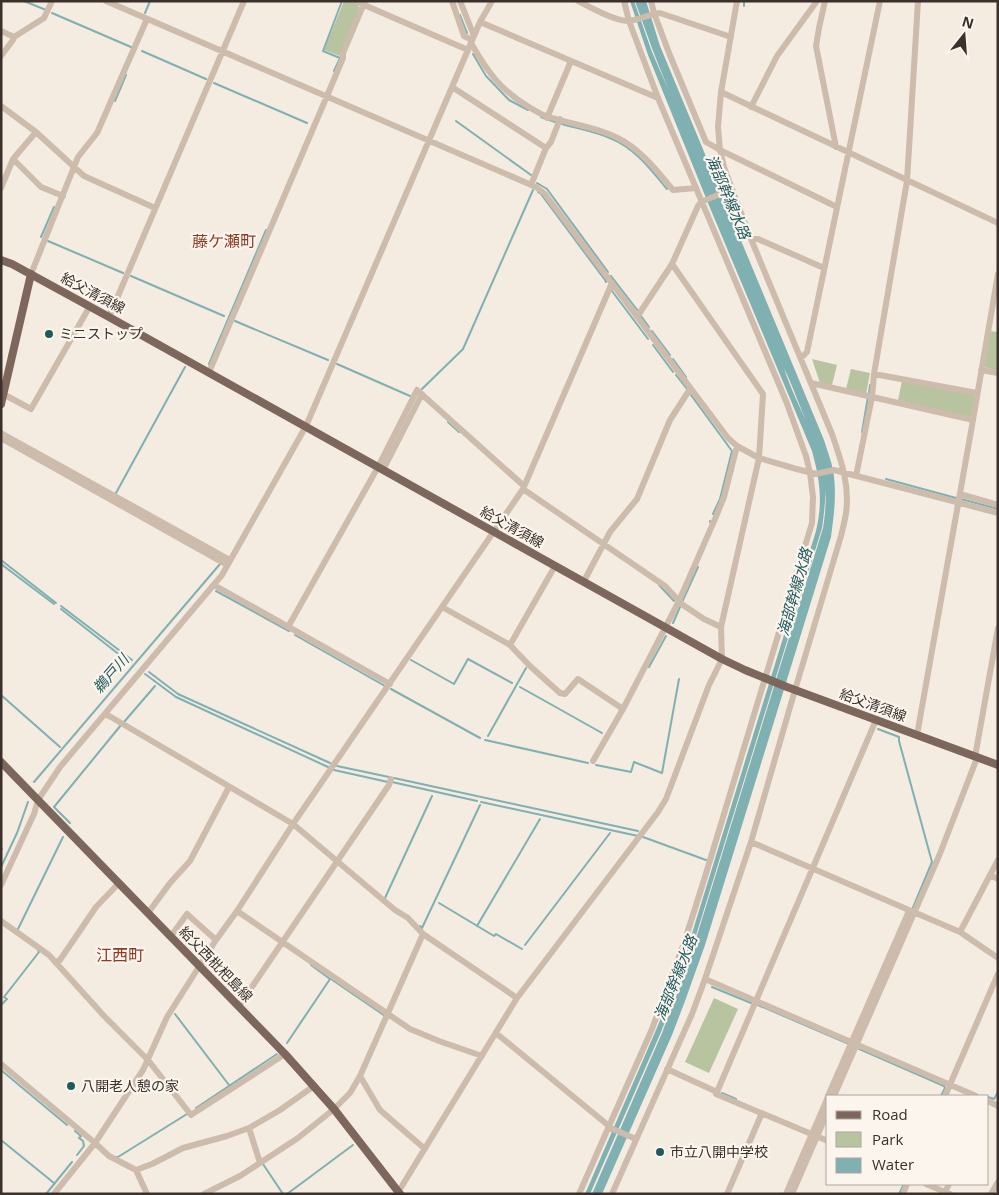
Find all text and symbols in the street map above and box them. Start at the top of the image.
north arrow [939,10,989,60]
text: N [960,11,976,33]
water label: 海部幹線水路 [702,151,756,244]
district label: 藤ケ瀬町 [192,230,256,252]
street label: 給父清須線 [58,268,129,317]
place label: ミニストップ [59,324,143,343]
marker: ミニストップ [43,328,55,340]
street label: 給父清須線 [477,501,547,552]
water label: 海部幹線水路 [772,544,817,638]
water label: 鵜戸川 [88,648,134,697]
street label: 給父清須線 [837,684,909,725]
street label: 給父西枇杷島線 [175,922,257,1005]
water label: 海部幹線水路 [649,930,702,1023]
district label: 江西町 [96,944,144,966]
place label: 八開老人憩の家 [81,1076,179,1095]
marker: 八開老人憩の家 [65,1080,77,1092]
legend [826,1095,989,1185]
text: Road [872,1104,908,1124]
text: Park [872,1129,903,1149]
place label: 市立八開中学校 [670,1142,768,1161]
marker: 市立八開中学校 [654,1146,666,1158]
text: Water [872,1154,914,1174]

